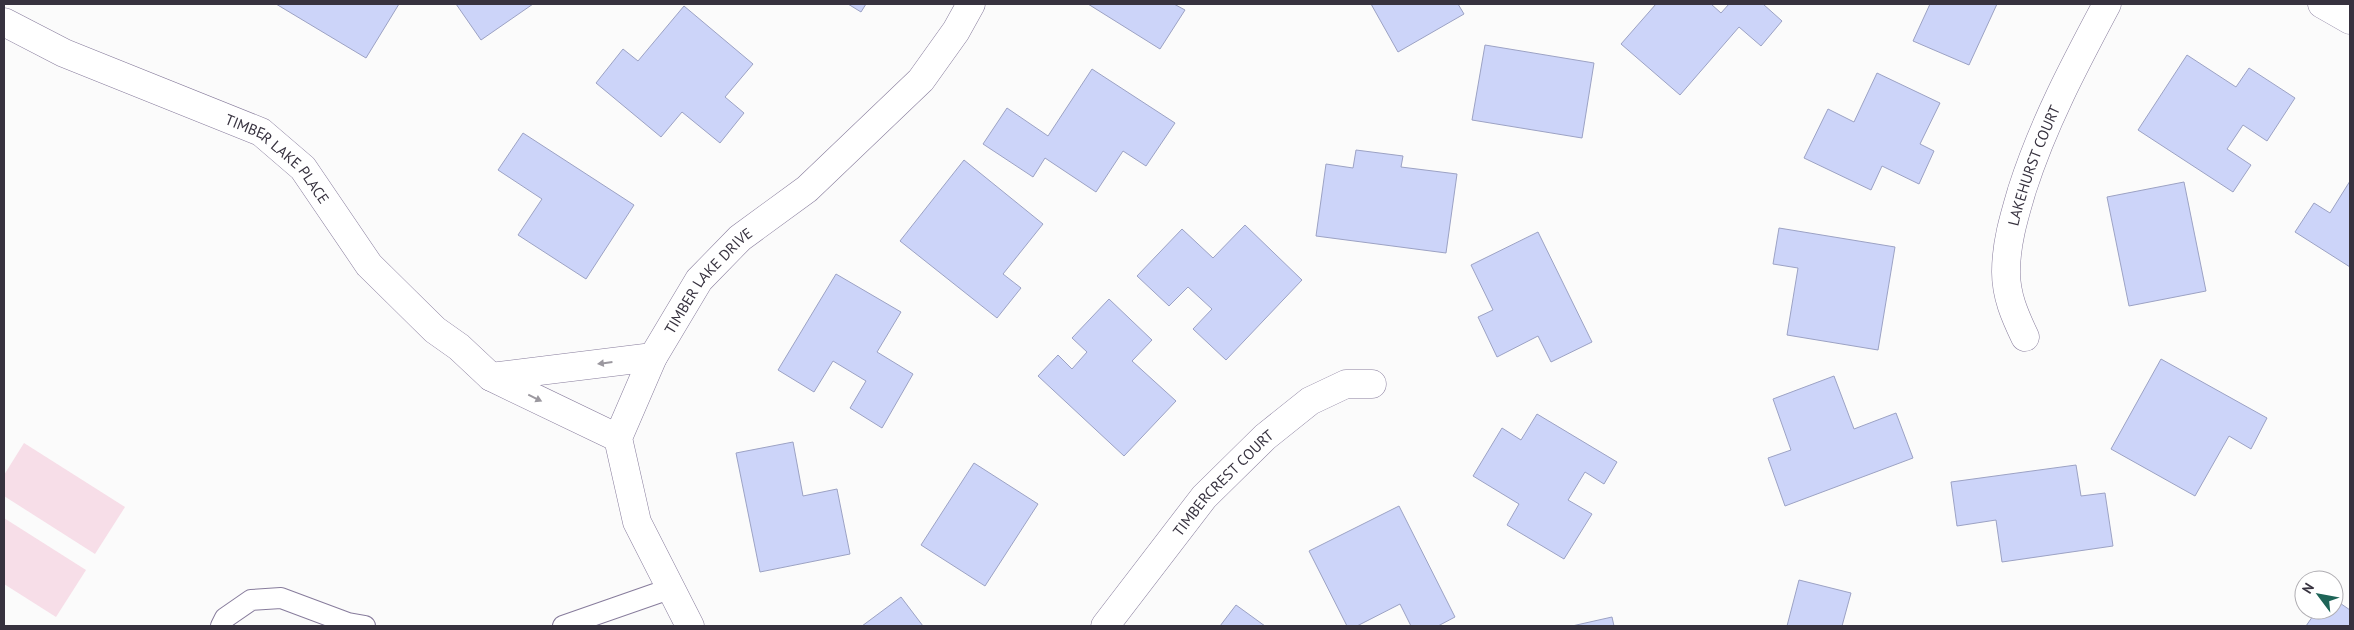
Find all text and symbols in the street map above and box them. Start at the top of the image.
street label: LAKEHURST COURT [2003,101,2064,228]
street label: TIMBER LAKE PLACE [223,109,334,207]
street label: TIMBER LAKE DRIVE [660,223,756,337]
one-way arrow [596,359,612,367]
one-way arrow [528,394,542,402]
street label: TIMBERCREST COURT [1168,424,1277,540]
north arrow [2294,570,2344,620]
text: N [2298,579,2318,597]

